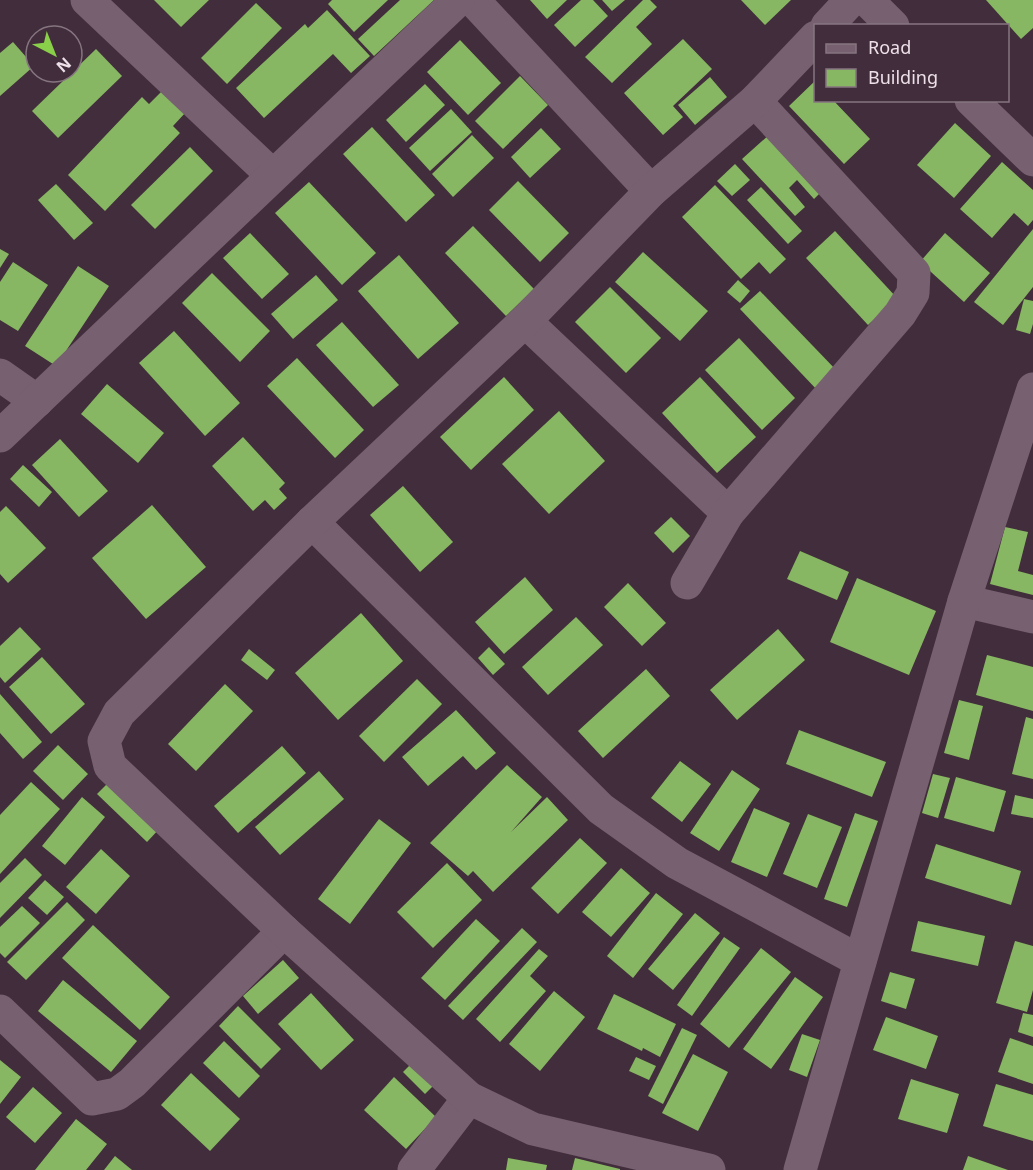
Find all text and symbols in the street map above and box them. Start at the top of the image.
north arrow [24,24,84,84]
legend [814,24,1009,102]
text: Road [868,35,911,59]
text: N [52,53,76,78]
text: Building [868,65,938,89]

